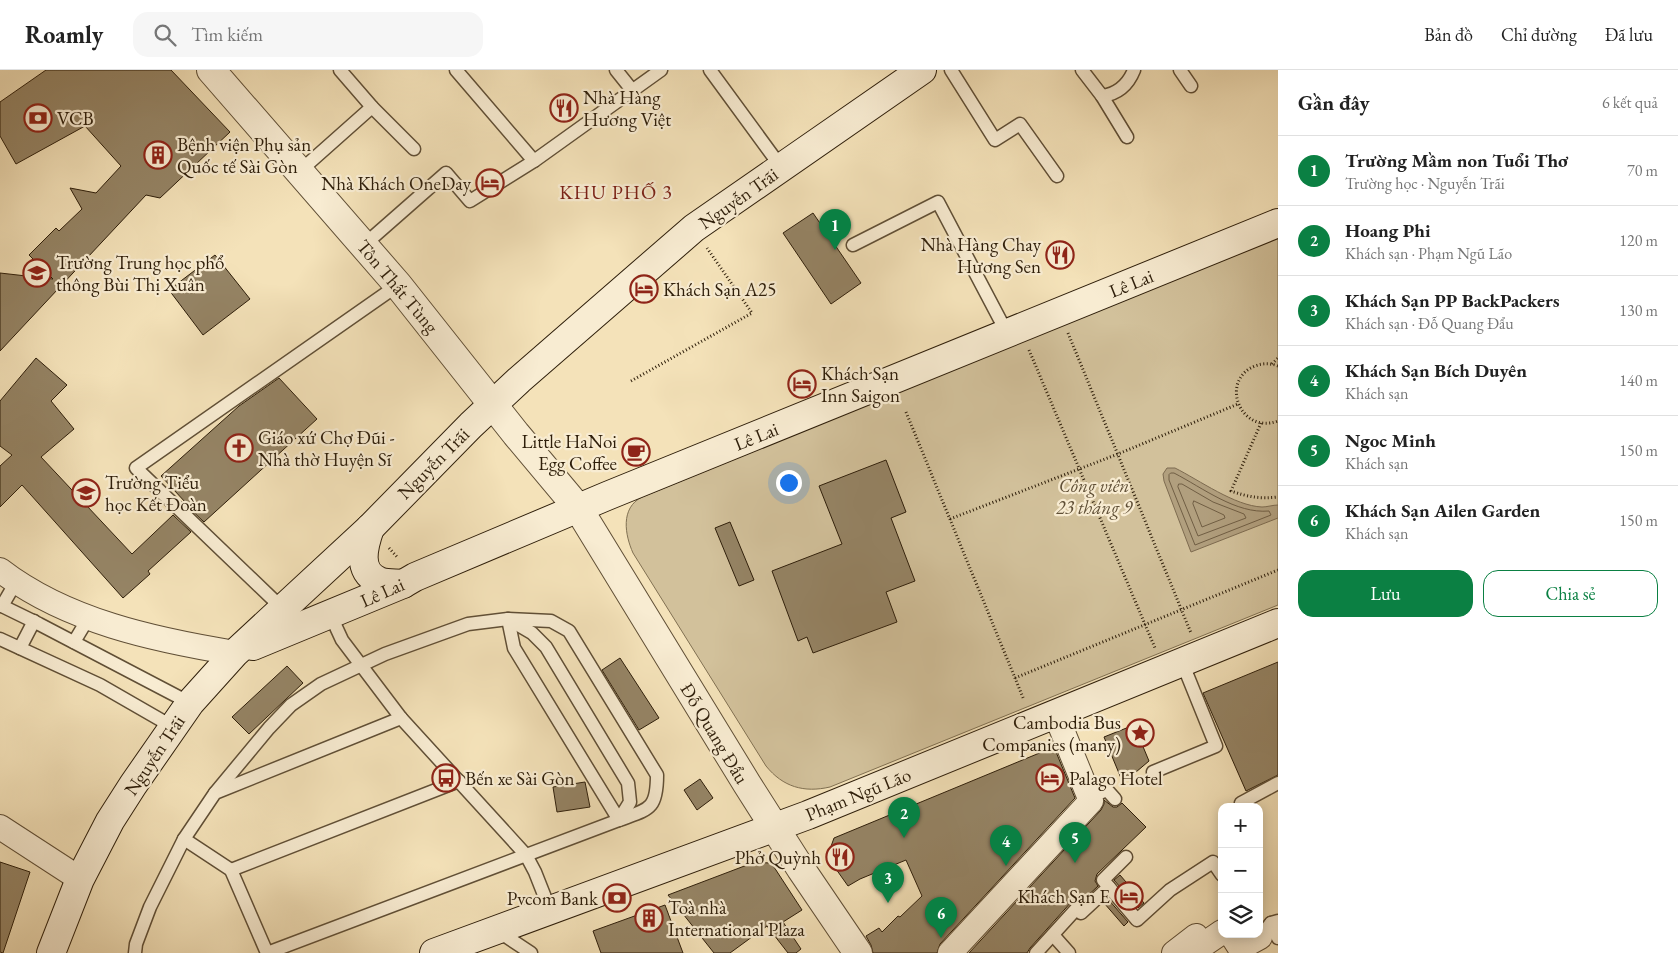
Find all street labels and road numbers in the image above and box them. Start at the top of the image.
street label: Nguyễn Trãi [694,162,783,235]
street label: Tôn Thất Tùng [351,234,445,339]
street label: Lê Lai [1105,263,1157,304]
street label: Lê Lai [730,416,782,457]
street label: Nguyễn Trãi [392,422,475,505]
street label: Lê Lai [356,572,408,613]
street label: Ðỗ Quang Ðẩu [675,678,755,788]
street label: Nguyễn Trãi [118,710,191,800]
street label: Phạm Ngũ Lão [802,762,915,827]

